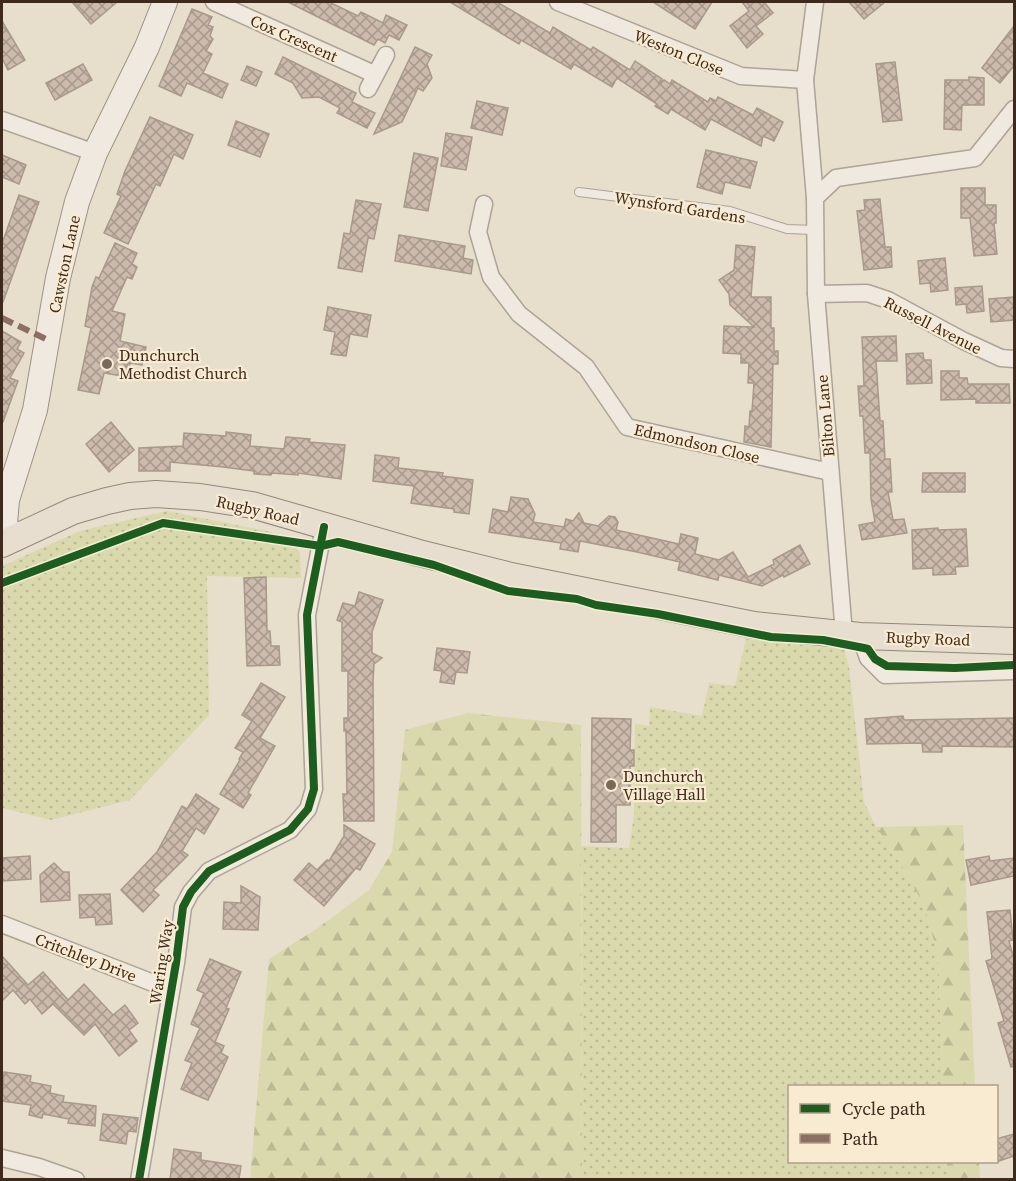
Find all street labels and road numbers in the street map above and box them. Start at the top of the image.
street label: Cox Crescent [247,9,342,67]
street label: Weston Close [631,24,727,80]
street label: Wynsford Gardens [613,186,747,228]
street label: Cawston Lane [43,213,85,315]
street label: Russell Avenue [880,291,986,359]
street label: Bilton Lane [810,374,840,458]
street label: Edmondson Close [632,418,762,468]
street label: Rugby Road [214,490,302,530]
street label: Rugby Road [885,626,971,650]
street label: Waring Way [143,917,179,1006]
street label: Critchley Drive [32,927,140,987]

